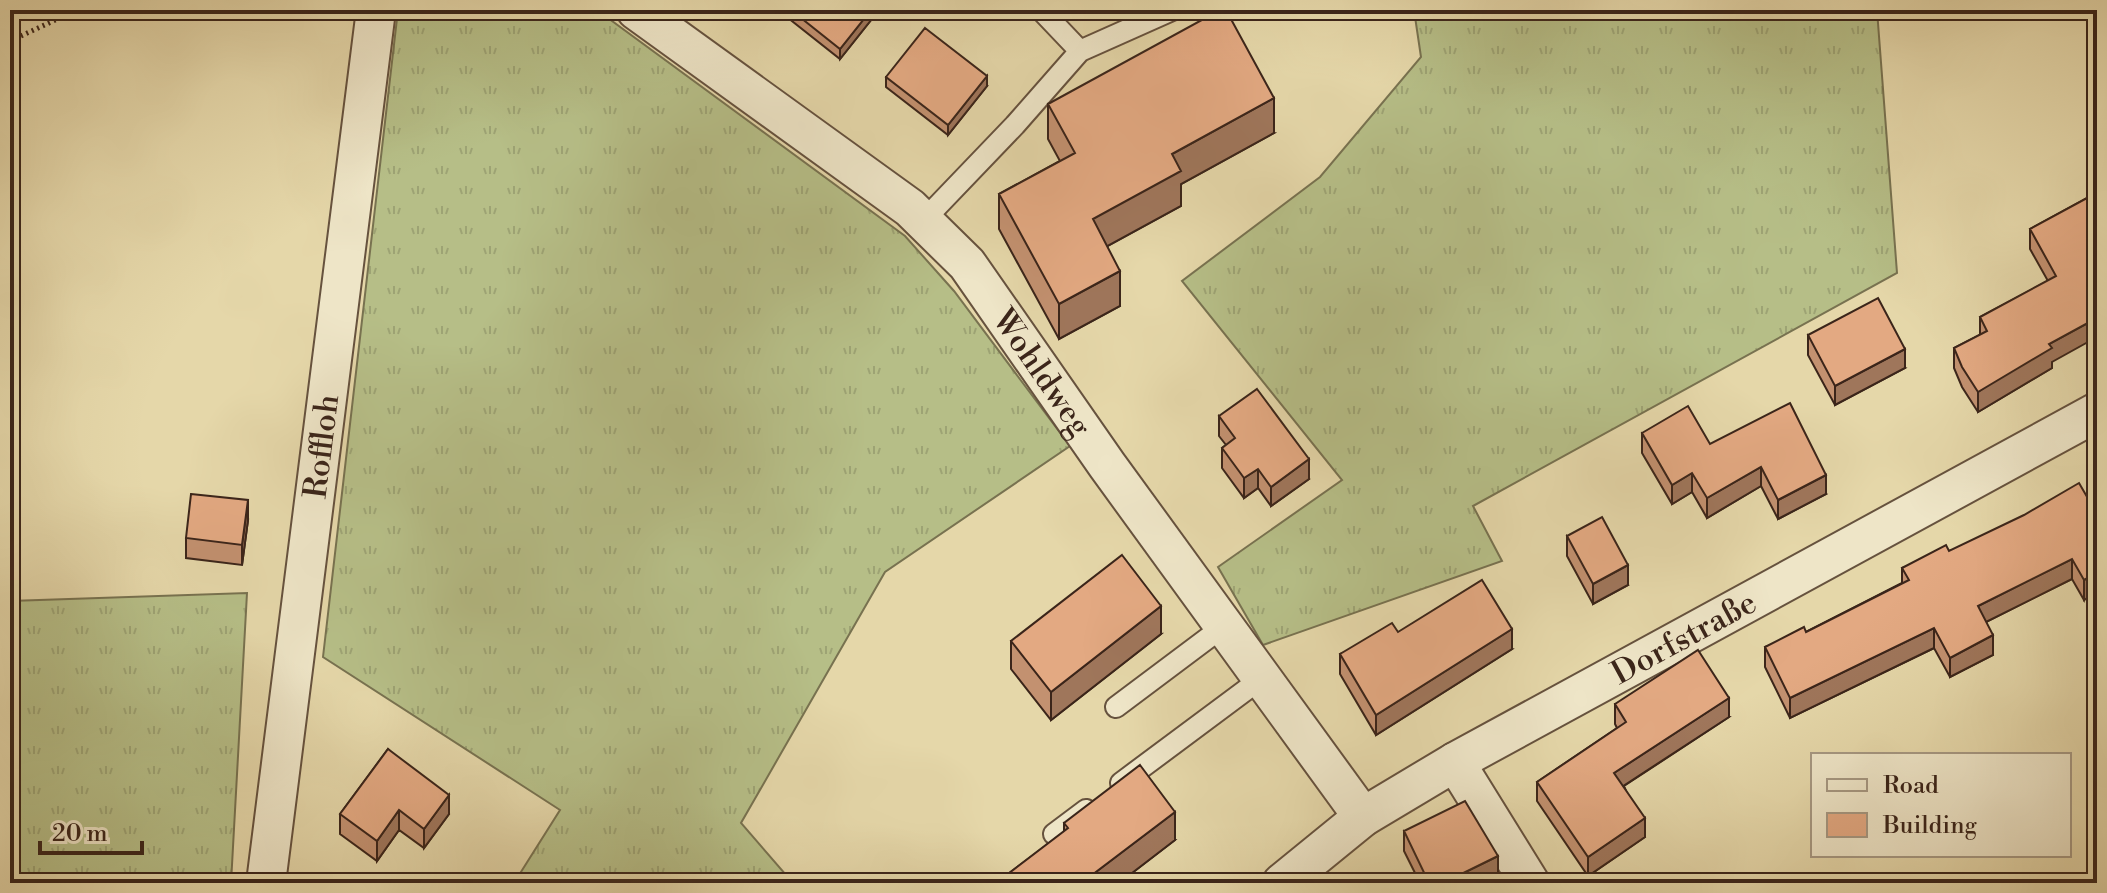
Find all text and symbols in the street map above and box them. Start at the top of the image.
street label: Wohldweg [983,301,1100,445]
street label: Roffloh [296,392,348,501]
street label: Dorfstraße [1605,583,1763,694]
legend [1811,753,2071,857]
text: Road [1883,771,1939,801]
scale bar [40,805,142,855]
text: Building [1882,811,1977,841]
text: 20 m [52,819,108,849]

